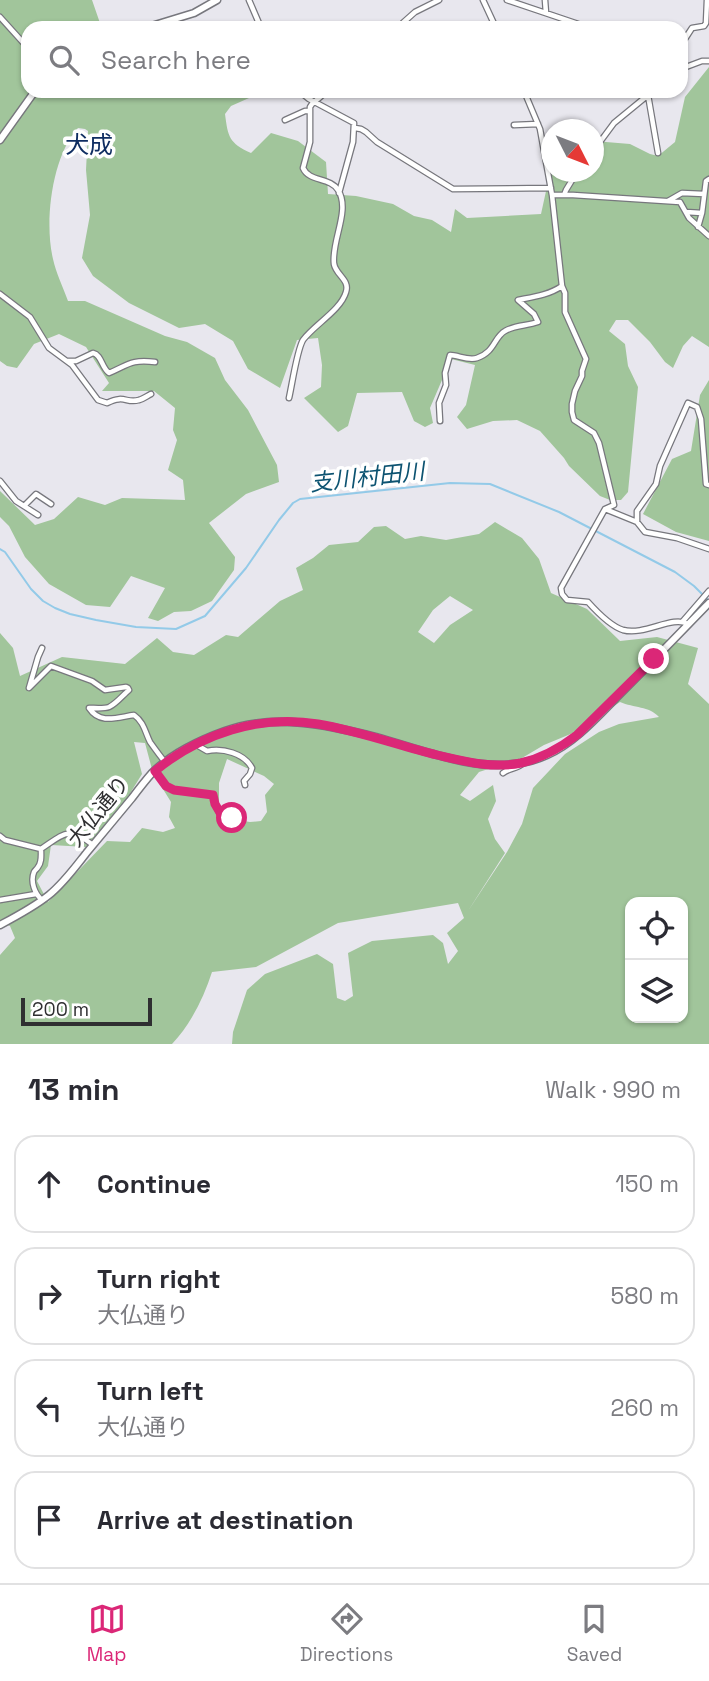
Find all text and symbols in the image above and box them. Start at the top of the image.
search box [21,21,688,98]
icon: search [45,41,83,79]
text: Search here [101,43,251,77]
north arrow [541,119,604,182]
district label: 犬成 [65,129,113,160]
water label: 支川村田川 [308,456,429,498]
route end [638,643,669,674]
street label: 大仏通り [61,770,135,852]
route start [216,802,247,833]
map controls [625,897,688,1023]
button: locate [625,897,688,960]
button: layers [625,960,688,1023]
scale bar [21,995,152,1027]
text: 200 m [32,997,89,1022]
text: 13 min [28,1070,120,1109]
text: Walk · 990 m [545,1075,681,1105]
icon: ahead [30,1165,68,1203]
text: Continue [97,1167,211,1201]
text: 150 m [615,1169,679,1199]
text: Turn right [97,1262,221,1296]
icon: right [30,1277,68,1315]
text: 580 m [610,1281,679,1311]
text: 大仏通り [97,1300,189,1330]
text: Turn left [97,1374,204,1408]
icon: left [30,1389,68,1427]
text: 260 m [611,1393,679,1423]
text: 大仏通り [97,1412,189,1442]
icon: arrive [30,1501,68,1539]
text: Arrive at destination [97,1503,354,1537]
tab: Map [87,1600,126,1667]
tab: Directions [300,1600,393,1667]
tab: Saved [567,1600,622,1667]

